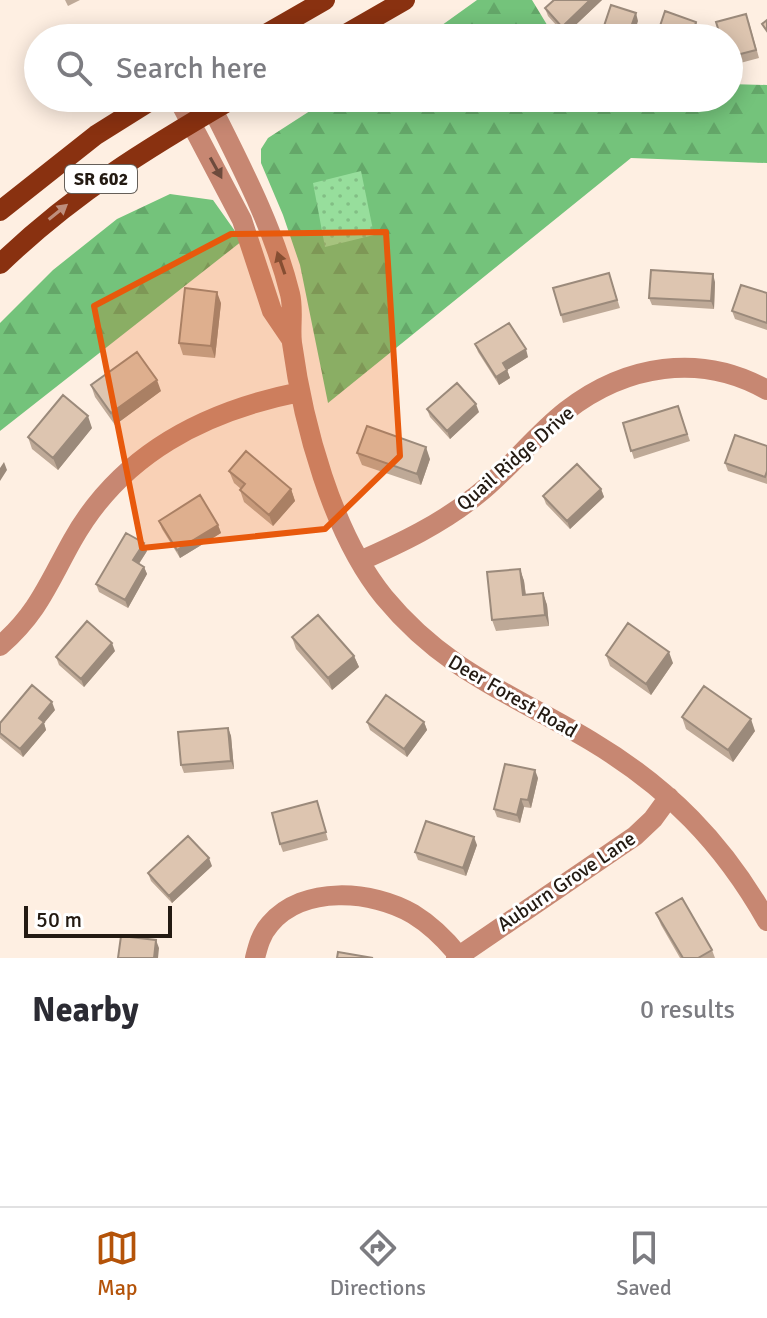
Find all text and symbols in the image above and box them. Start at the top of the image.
search box [24,24,743,112]
icon: search [52,46,96,90]
text: Search here [116,50,267,87]
one-way arrow [209,156,223,179]
road number: SR 602 [65,165,137,193]
one-way arrow [48,204,68,221]
one-way arrow [274,251,286,275]
street label: Quail Ridge Drive [451,401,579,516]
street label: Deer Forest Road [444,649,582,743]
street label: Auburn Grove Lane [492,826,640,937]
scale bar [24,902,172,938]
text: 50 m [36,906,82,933]
text: Nearby [32,989,139,1031]
text: 0 results [640,994,735,1026]
tab: Map [95,1226,139,1301]
tab: Directions [330,1226,426,1301]
tab: Saved [616,1226,672,1301]

